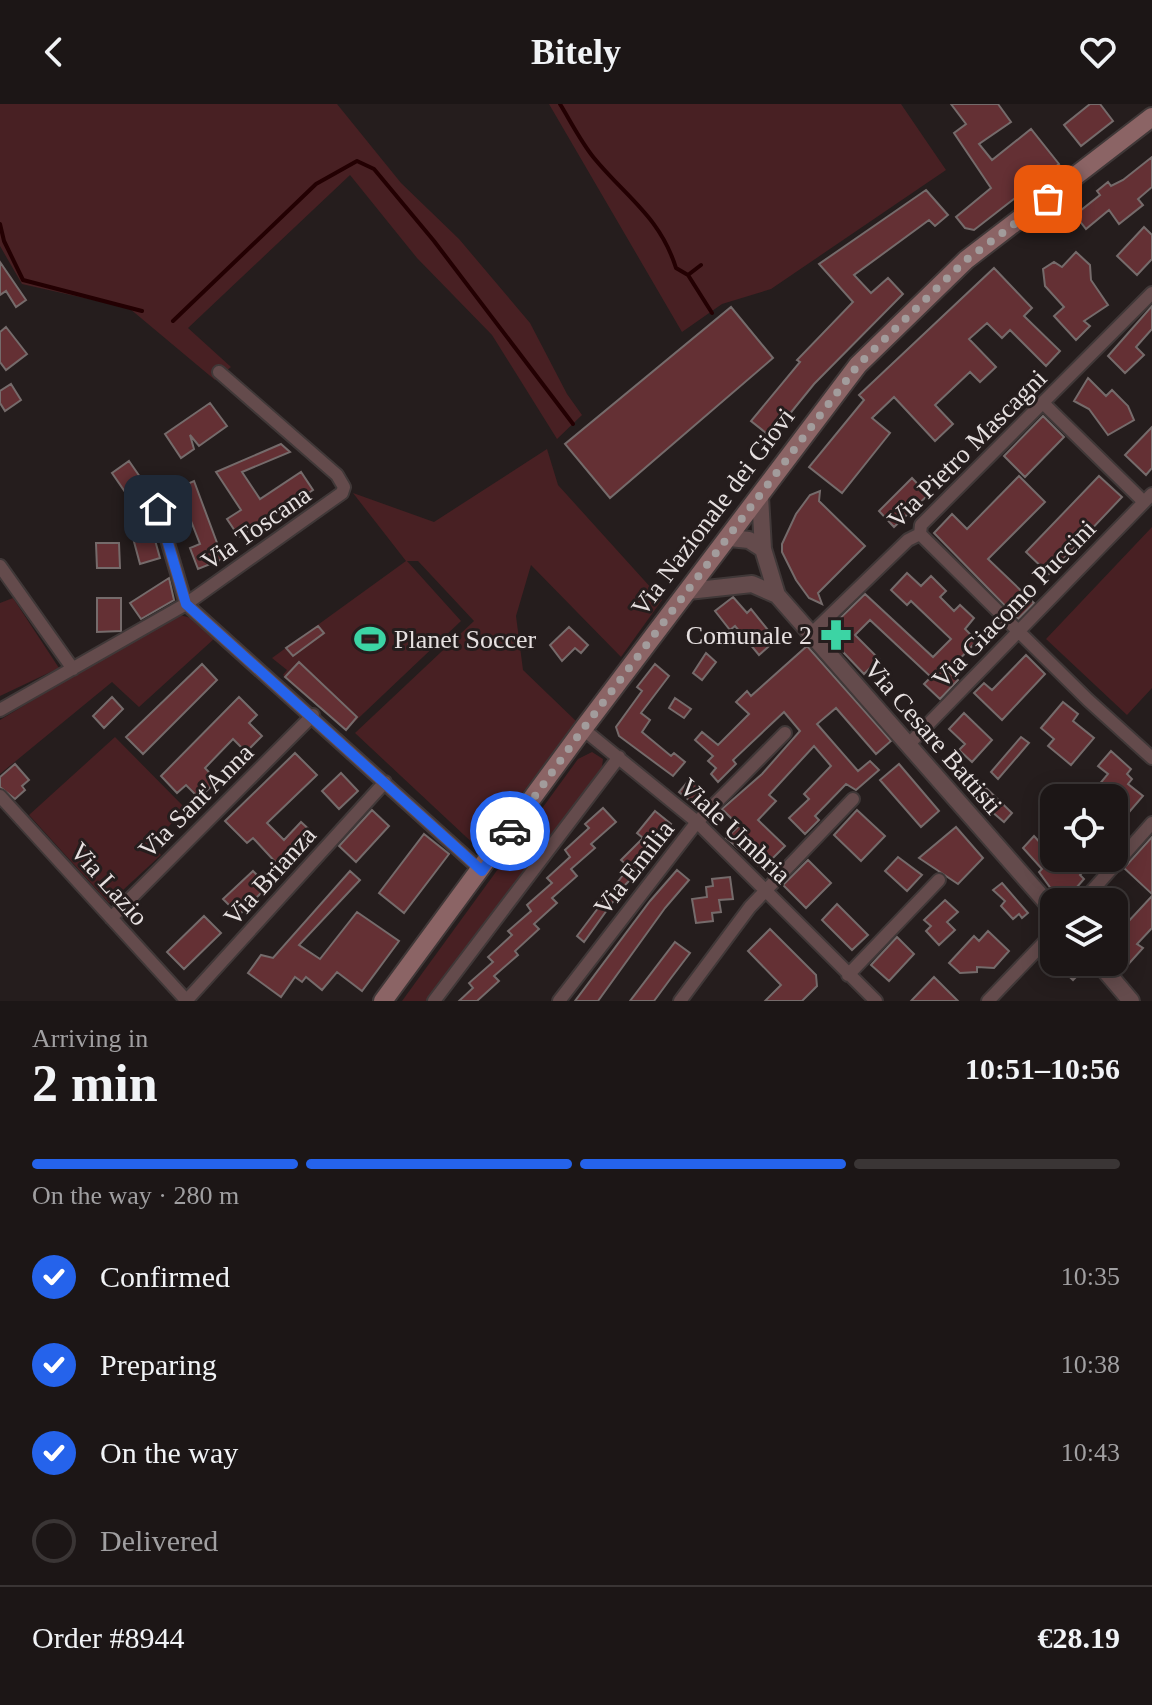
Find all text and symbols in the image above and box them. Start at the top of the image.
icon: back [32,30,76,74]
icon: heart [1076,30,1120,74]
text: Bitely [531,32,621,72]
pin [1014,165,1082,233]
icon: bag [1026,177,1070,221]
street label: Via Pietro Mascagni [882,364,1052,534]
street label: Via Nazionale dei Giovi [626,403,800,621]
pin [124,475,192,543]
street label: Via Toscana [196,479,317,576]
icon: home [136,487,180,531]
street label: Via Giacomo Puccini [926,514,1102,694]
pharmacy icon: Comunale 2 [819,618,853,652]
place label: Comunale 2 [686,621,812,650]
sports icon: Planet Soccer [353,622,387,656]
place label: Planet Soccer [394,625,537,654]
street label: Via Cesare Battisti [858,654,1008,820]
street label: Via Sant'Anna [133,737,260,864]
street label: Viale Umbria [674,772,797,890]
map controls [1040,784,1128,976]
button: locate [1040,784,1128,872]
courier [470,791,550,871]
icon: car [488,809,532,853]
street label: Via Emilia [588,815,680,921]
street label: Via Brianza [218,820,322,932]
street label: Via Lazio [64,837,154,931]
button: layers [1040,888,1128,976]
text: Arriving in [32,1024,148,1053]
text: 10:51–10:56 [965,1052,1120,1085]
text: 2 min [32,1055,158,1112]
text: On the way · 280 m [32,1181,239,1210]
icon: check [32,1255,76,1299]
text: Confirmed [100,1260,230,1293]
text: 10:35 [1061,1262,1120,1291]
icon: check [32,1343,76,1387]
text: Preparing [100,1348,217,1381]
text: 10:38 [1061,1350,1120,1379]
icon: check [32,1431,76,1475]
text: On the way [100,1436,238,1469]
text: 10:43 [1061,1438,1120,1467]
text: Delivered [100,1524,218,1557]
text: Order #8944 [32,1621,184,1654]
text: €28.19 [1038,1621,1120,1654]

